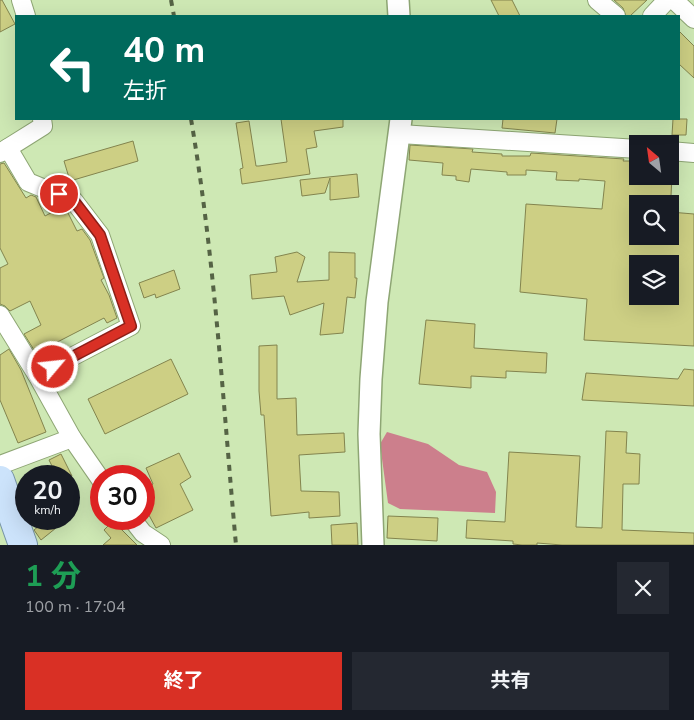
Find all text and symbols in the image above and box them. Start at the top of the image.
text: 40 m [123,27,205,74]
icon: left [40,35,105,100]
text: 左折 [123,76,167,106]
north arrow [629,135,679,185]
map controls [629,135,679,305]
pin [38,173,80,215]
icon: arrive [45,180,73,208]
button: search [629,195,679,245]
button: layers [629,255,679,305]
position arrow [26,340,78,392]
speed limit sign: 30 [90,465,155,530]
text: 20 [32,474,63,508]
text: km/h [34,502,61,518]
text: 1 分 [25,556,81,597]
button: close [617,562,669,614]
text: 100 m · 17:04 [25,596,126,618]
button: 終了 [25,652,342,710]
button: 共有 [352,652,669,710]

